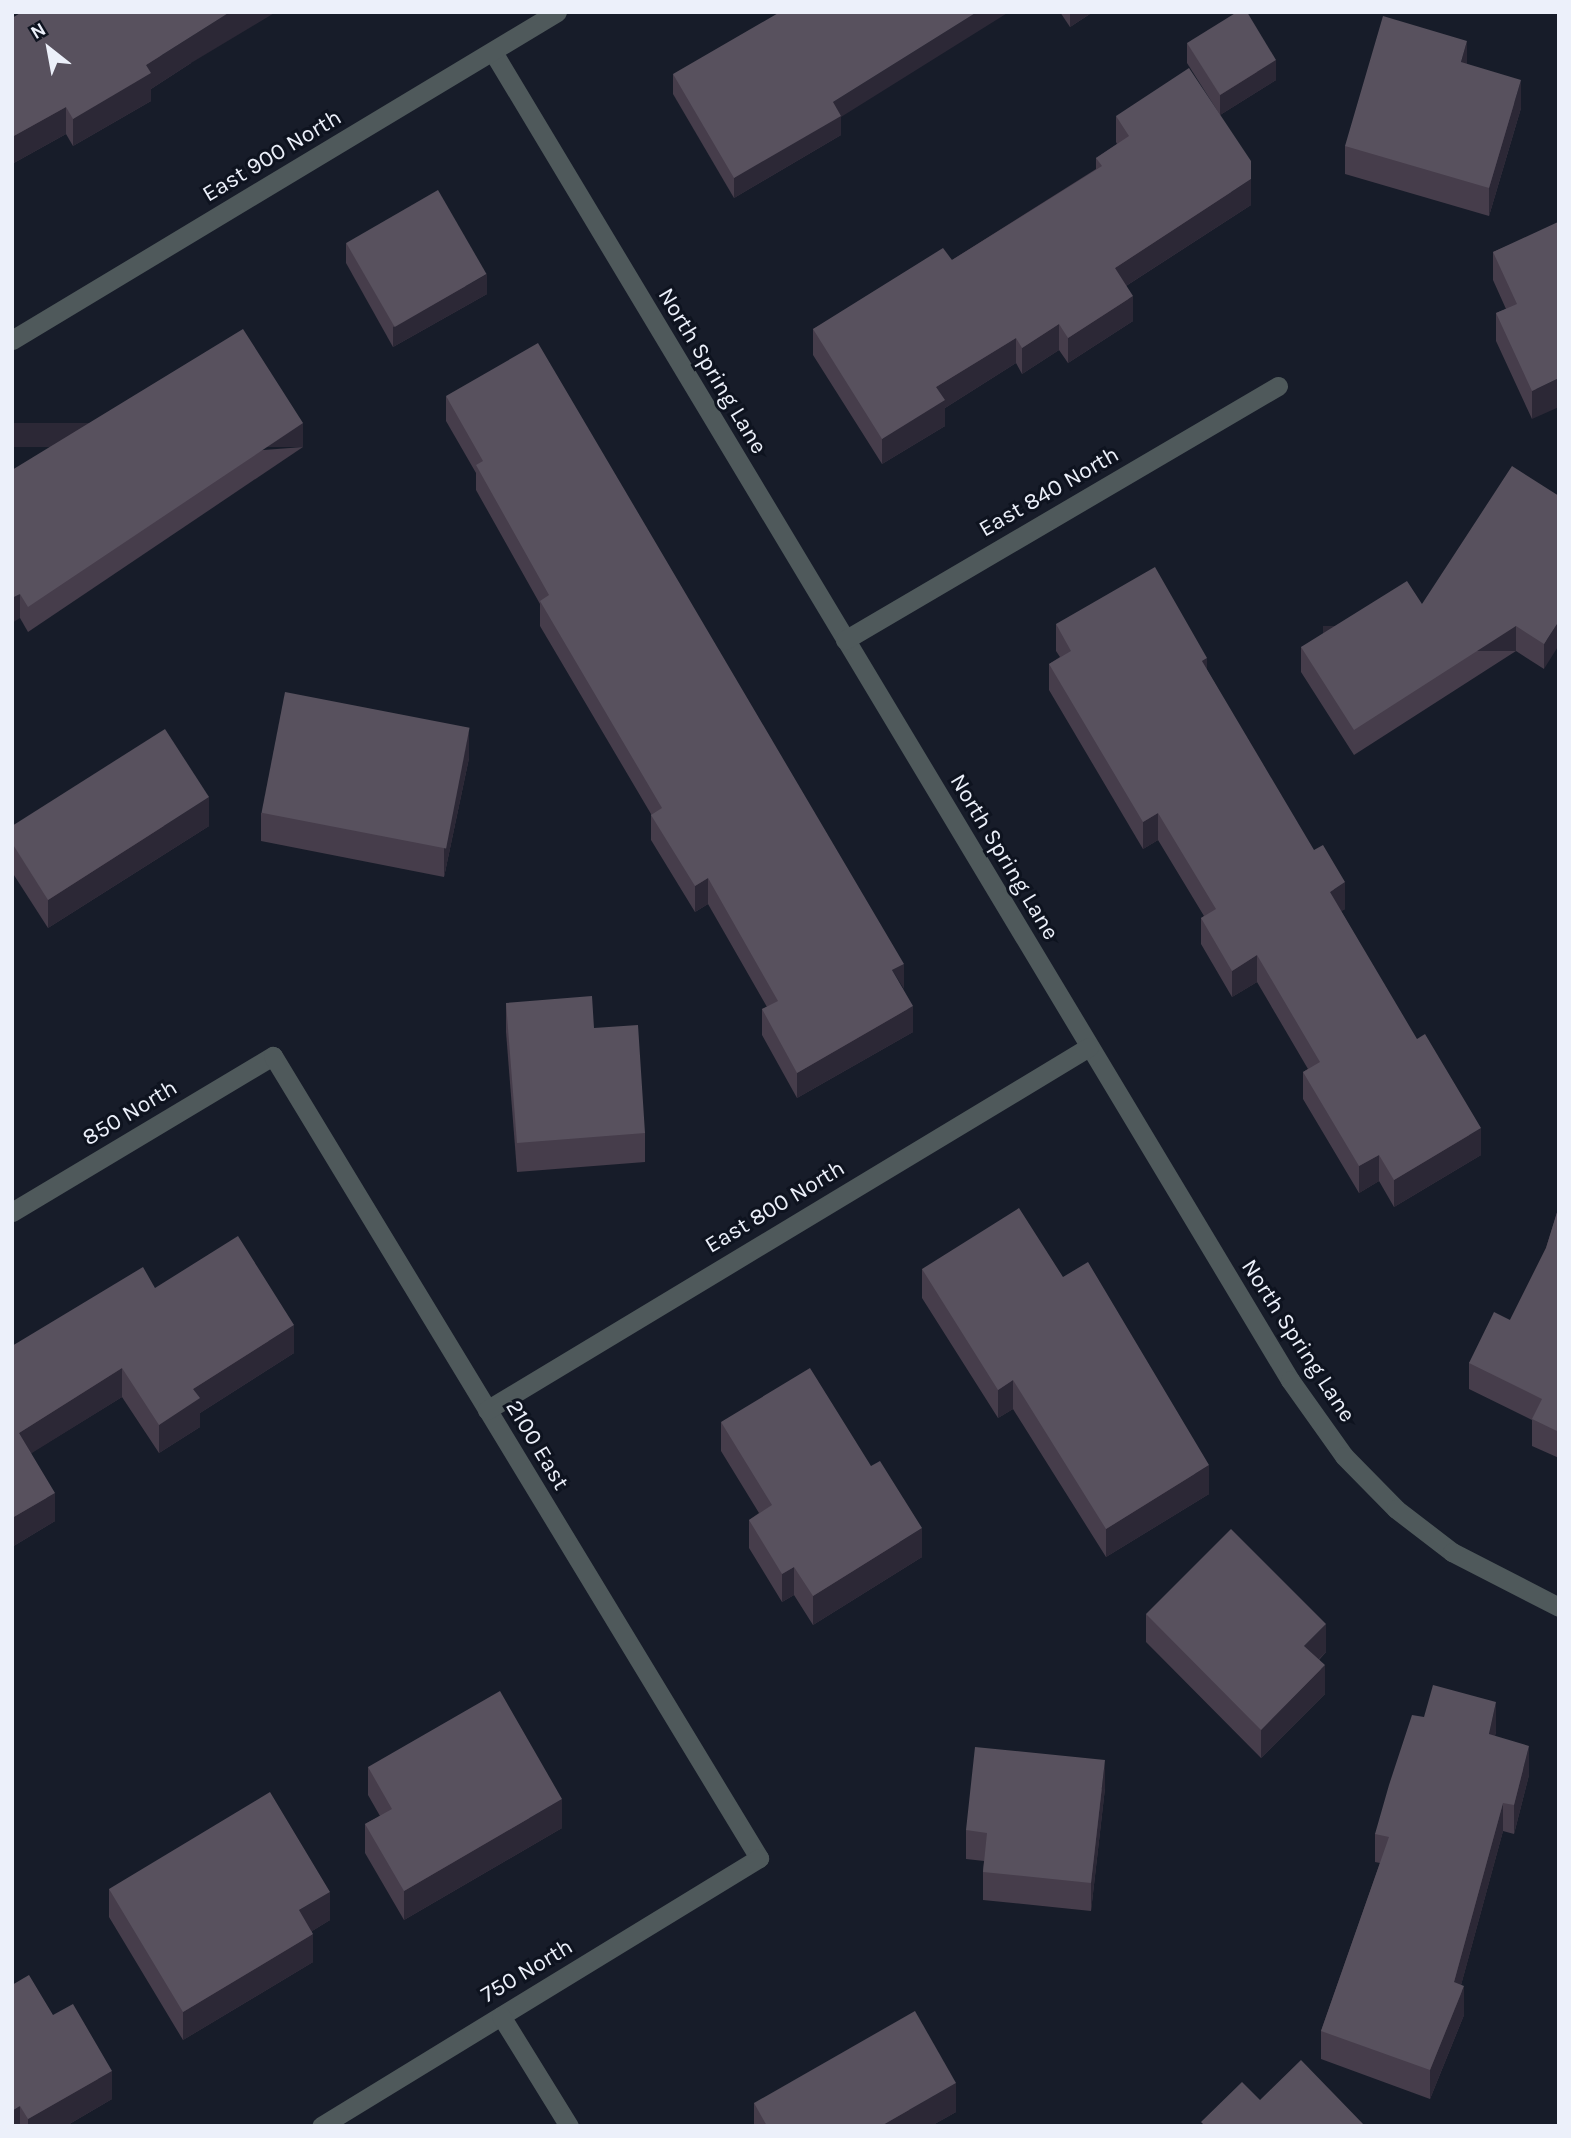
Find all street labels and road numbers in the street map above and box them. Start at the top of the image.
street label: East 900 North [198,104,346,208]
street label: North Spring Lane [652,283,772,459]
street label: East 840 North [974,441,1124,543]
street label: North Spring Lane [944,769,1064,945]
street label: 850 North [78,1074,182,1152]
street label: East 800 North [700,1155,850,1259]
street label: North Spring Lane [1235,1254,1361,1428]
street label: 2100 East [499,1395,575,1495]
street label: 750 North [476,1933,578,2009]

